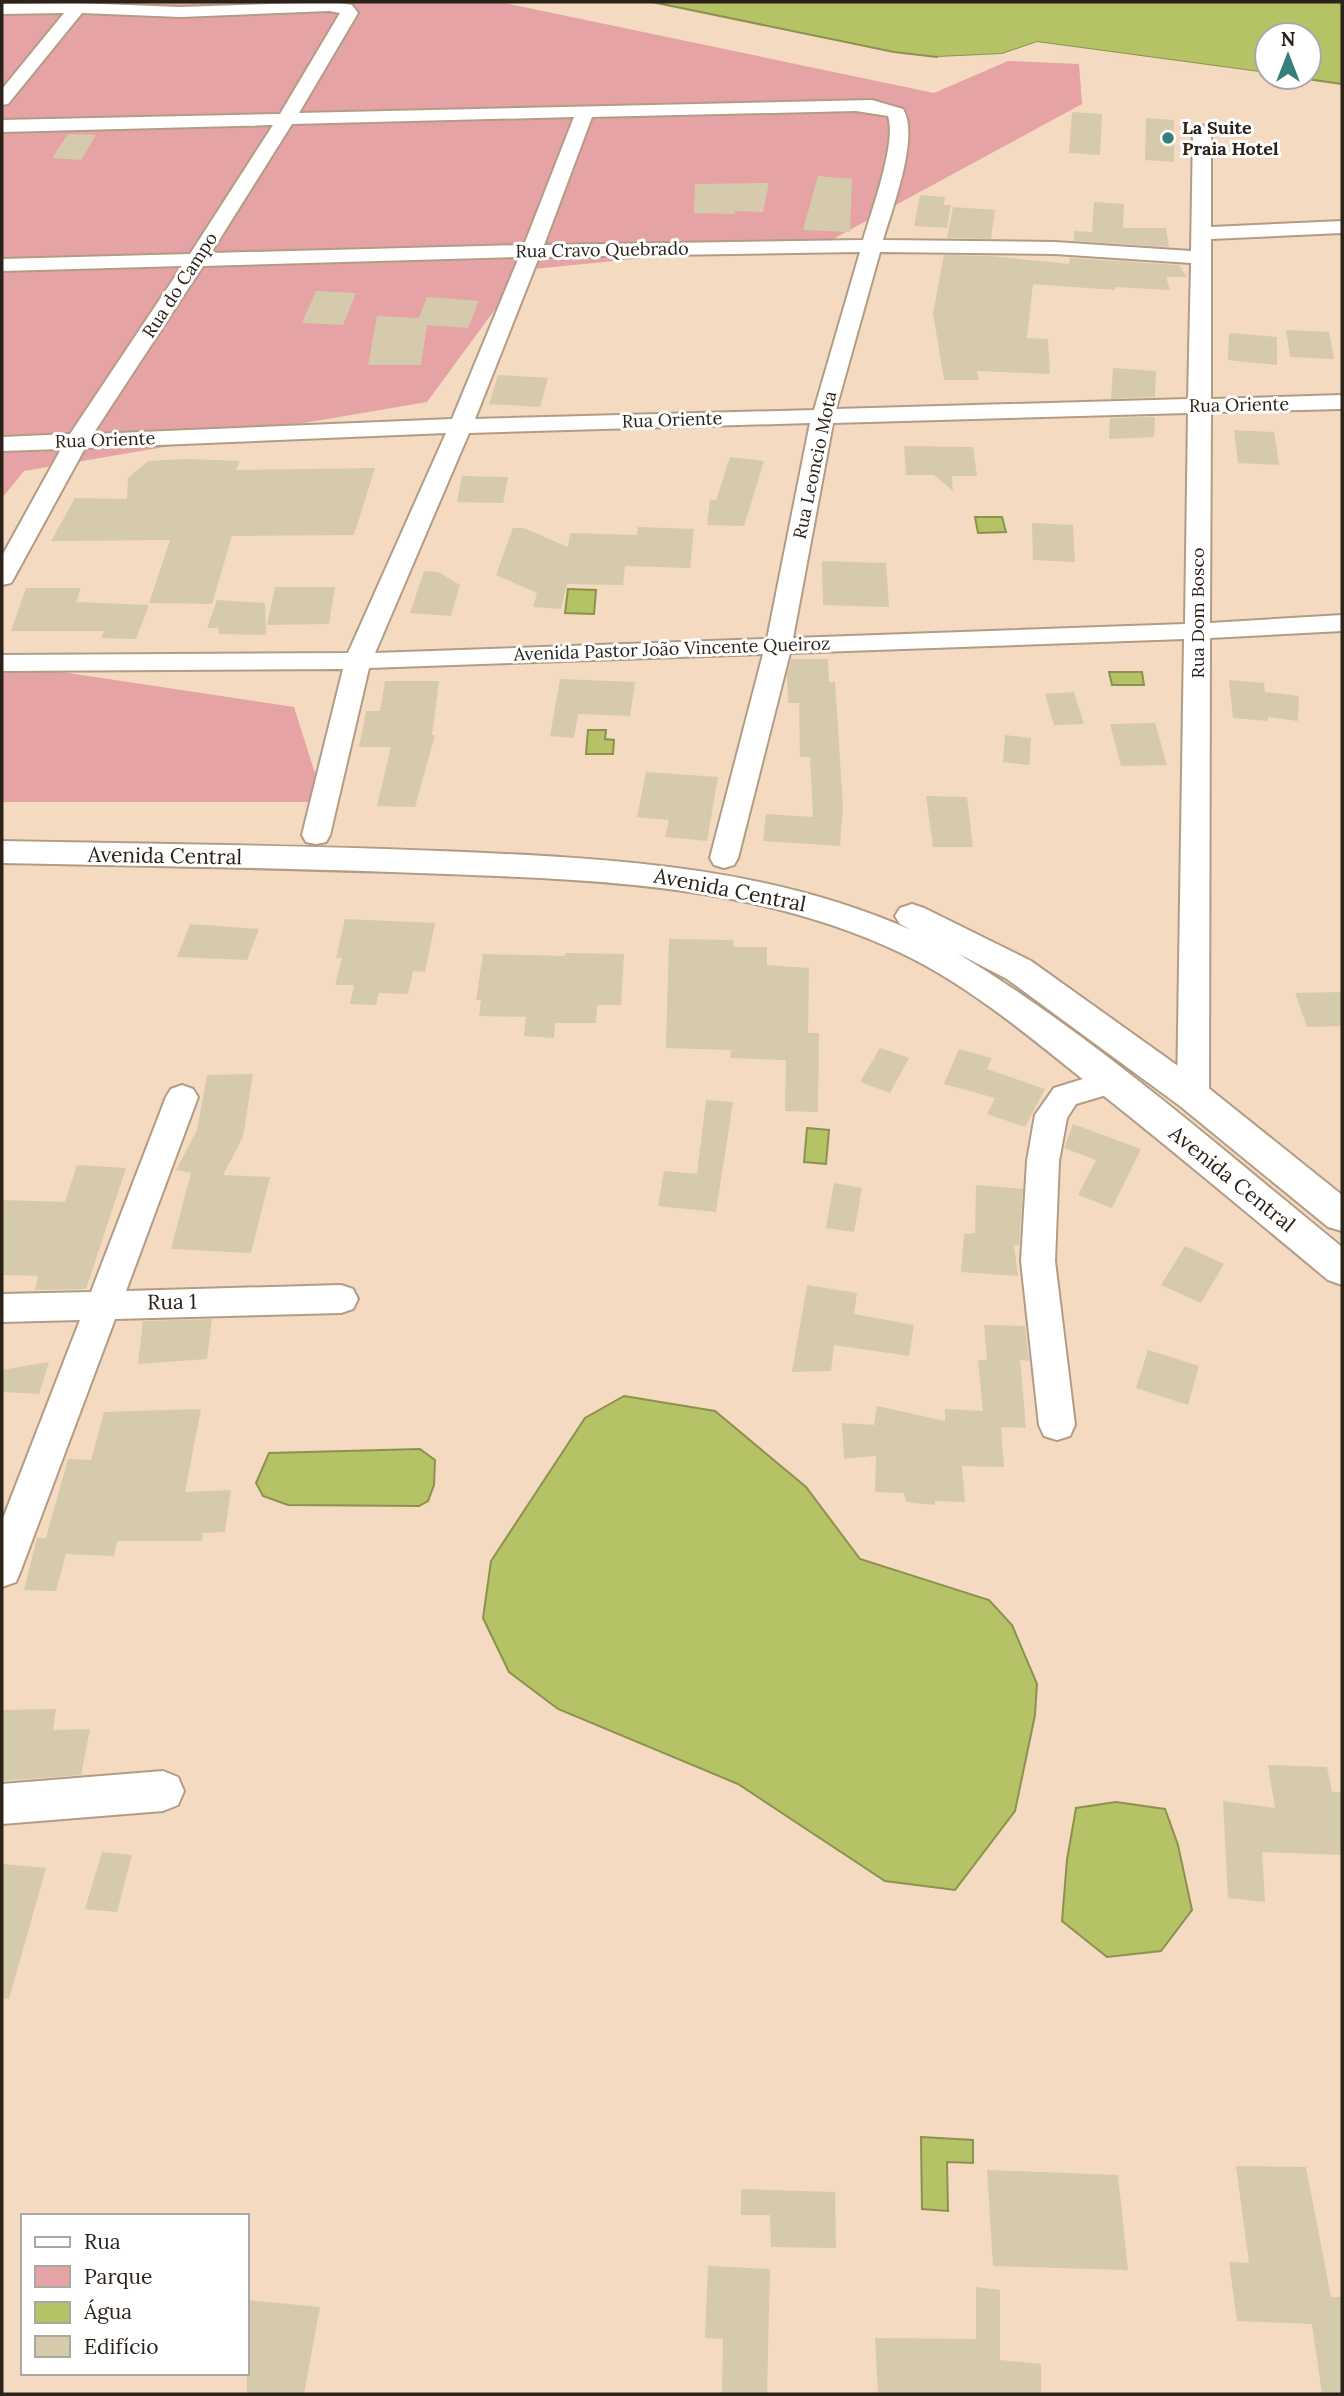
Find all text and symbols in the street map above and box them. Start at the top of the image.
north arrow [1253,21,1323,91]
text: N [1281,27,1296,51]
place label: La Suite Praia Hotel [1182,116,1279,160]
marker: La Suite Praia Hotel [1160,130,1176,146]
street label: Rua do Campo [137,228,222,342]
street label: Rua Cravo Quebrado [515,236,689,263]
street label: Rua Leoncio Mota [788,389,841,541]
street label: Rua Oriente [1189,392,1290,417]
street label: Rua Oriente [621,406,723,433]
street label: Rua Oriente [54,426,156,453]
street label: Rua Dom Bosco [1186,548,1209,678]
street label: Avenida Pastor João Vincente Queiroz [512,631,831,666]
street label: Avenida Central [87,841,242,870]
street label: Avenida Central [651,861,808,917]
street label: Avenida Central [1163,1119,1301,1238]
street label: Rua 1 [147,1288,197,1315]
legend [21,2214,248,2375]
text: Rua [84,2228,121,2255]
text: Parque [84,2263,152,2290]
text: Água [83,2298,132,2325]
text: Edifício [84,2333,159,2360]

